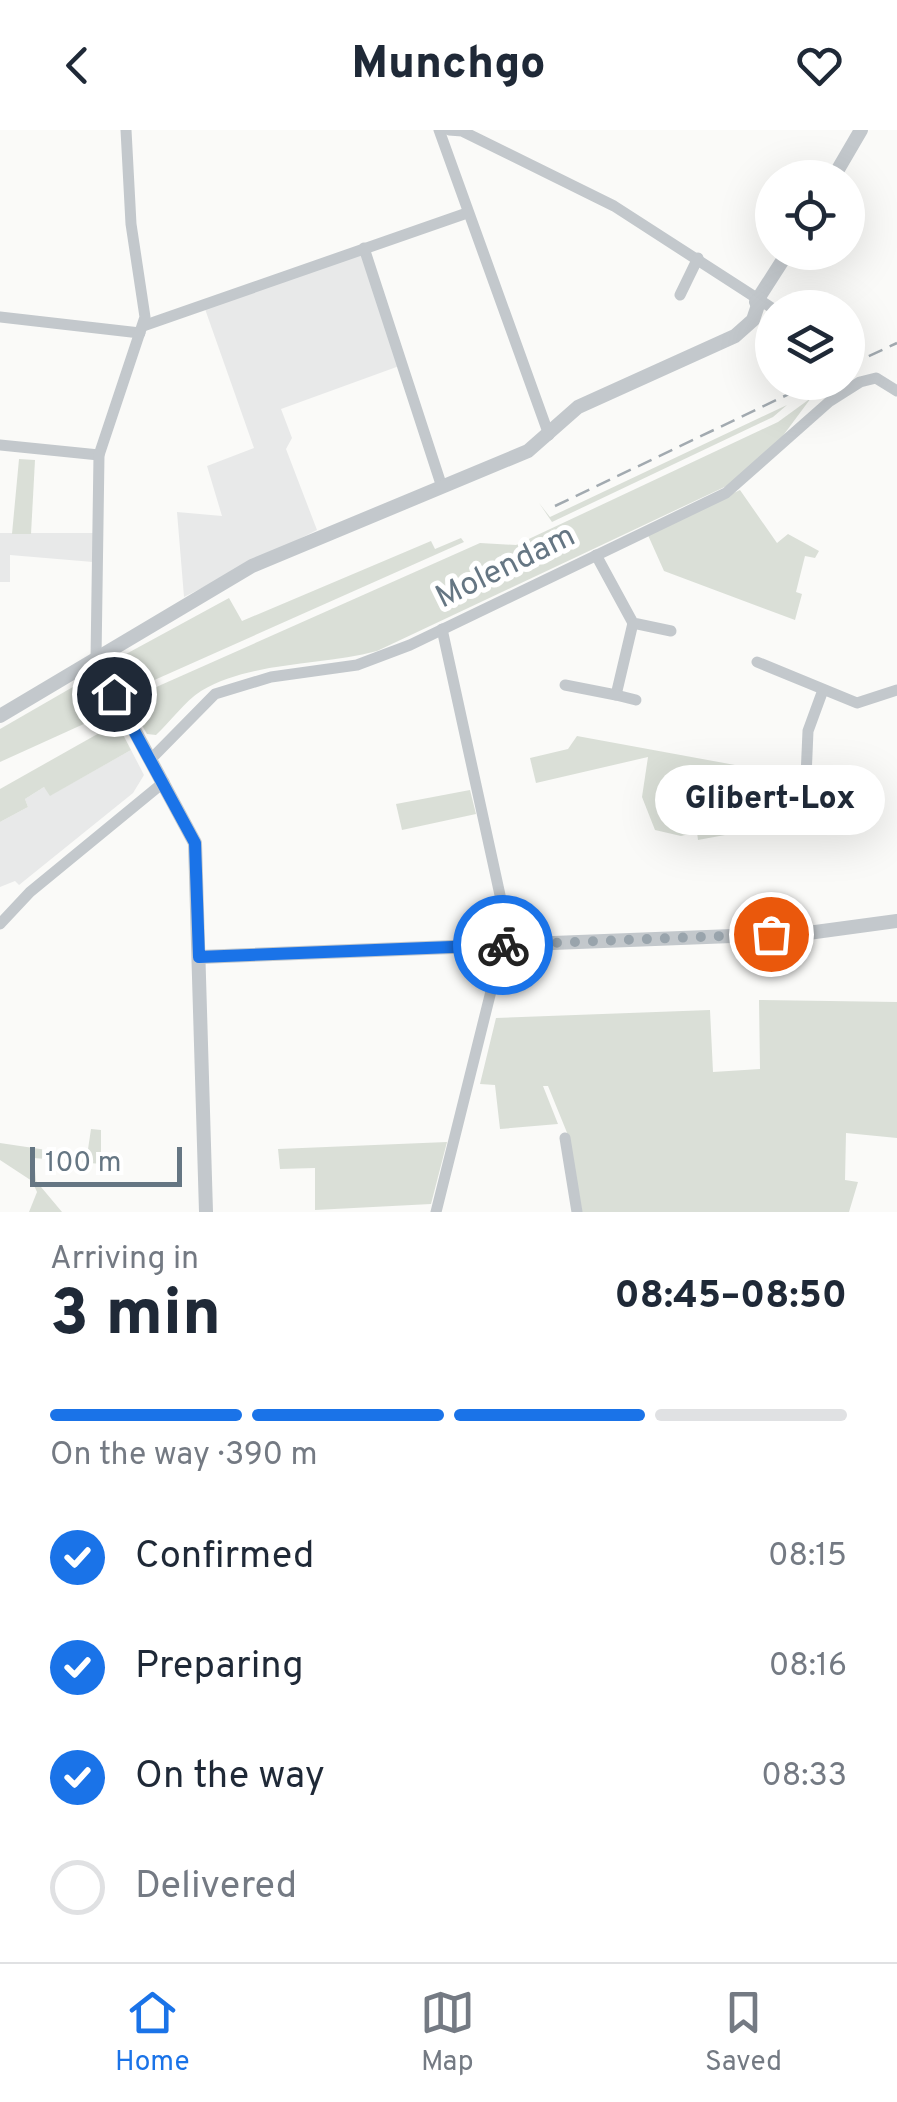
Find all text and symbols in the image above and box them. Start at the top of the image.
text: Munchgo [351,37,546,94]
icon: back [50,38,105,93]
icon: heart [792,38,847,93]
map controls [755,160,865,400]
button: locate [755,160,865,270]
button: layers [755,290,865,400]
street label: Molendam [430,517,582,619]
pin [72,652,157,737]
icon: home [87,667,142,722]
callout: Glibert-Lox [656,764,886,834]
text: Glibert-Lox [685,780,855,820]
pin [729,892,814,977]
courier [453,895,553,995]
icon: bag [744,907,799,962]
icon: bike [476,918,531,973]
scale bar [30,1142,182,1186]
text: 100 m [45,1146,121,1182]
text: Arriving in [50,1240,199,1280]
text: 08:45–08:50 [615,1273,847,1322]
text: 3 min [50,1276,221,1358]
text: On the way · 390 m [50,1436,318,1476]
icon: check [50,1530,105,1585]
text: Confirmed [135,1533,314,1582]
text: 08:15 [768,1537,847,1577]
icon: check [50,1640,105,1695]
text: Preparing [135,1643,304,1692]
text: 08:16 [769,1647,847,1687]
icon: check [50,1750,105,1805]
text: On the way [135,1753,325,1802]
text: 08:33 [761,1757,847,1797]
text: Delivered [135,1863,297,1912]
tab: Home [115,1985,189,2081]
tab: Map [420,1985,475,2081]
tab: Saved [705,1985,782,2081]

